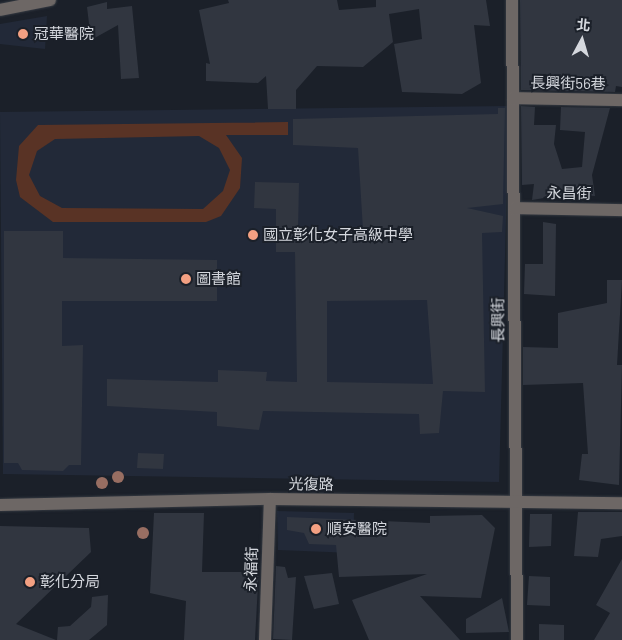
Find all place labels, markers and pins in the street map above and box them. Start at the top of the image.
place label: 冠華醫院 [34,25,94,43]
marker: 冠華醫院 [16,27,30,41]
place label: 國立彰化女子高級中學 [263,226,413,244]
marker: 國立彰化女子高級中學 [247,229,259,241]
place label: 圖書館 [196,270,241,288]
marker: 圖書館 [180,273,192,285]
place label: 順安醫院 [327,520,387,538]
marker: 順安醫院 [309,522,323,536]
place label: 彰化分局 [40,573,100,591]
marker: 彰化分局 [24,576,36,588]

